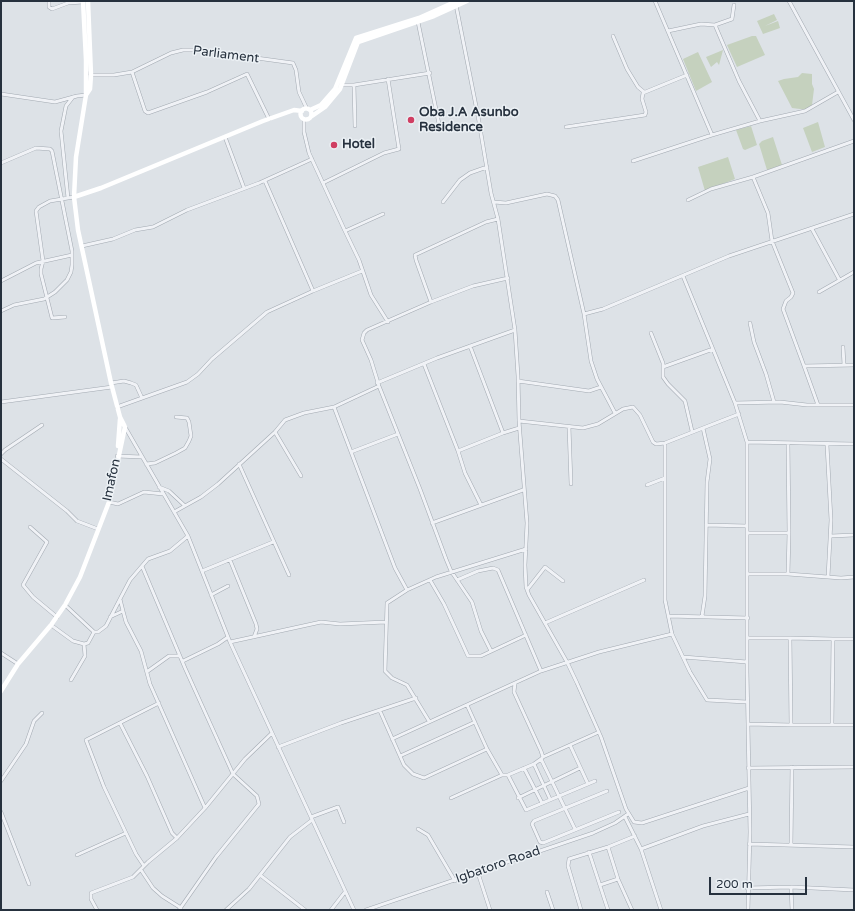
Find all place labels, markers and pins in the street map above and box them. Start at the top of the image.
place label: Oba J.A Asunbo Residence [419,105,519,136]
marker: Oba J.A Asunbo Residence [406,115,416,125]
place label: Hotel [342,137,375,153]
marker: Hotel [329,140,339,150]

